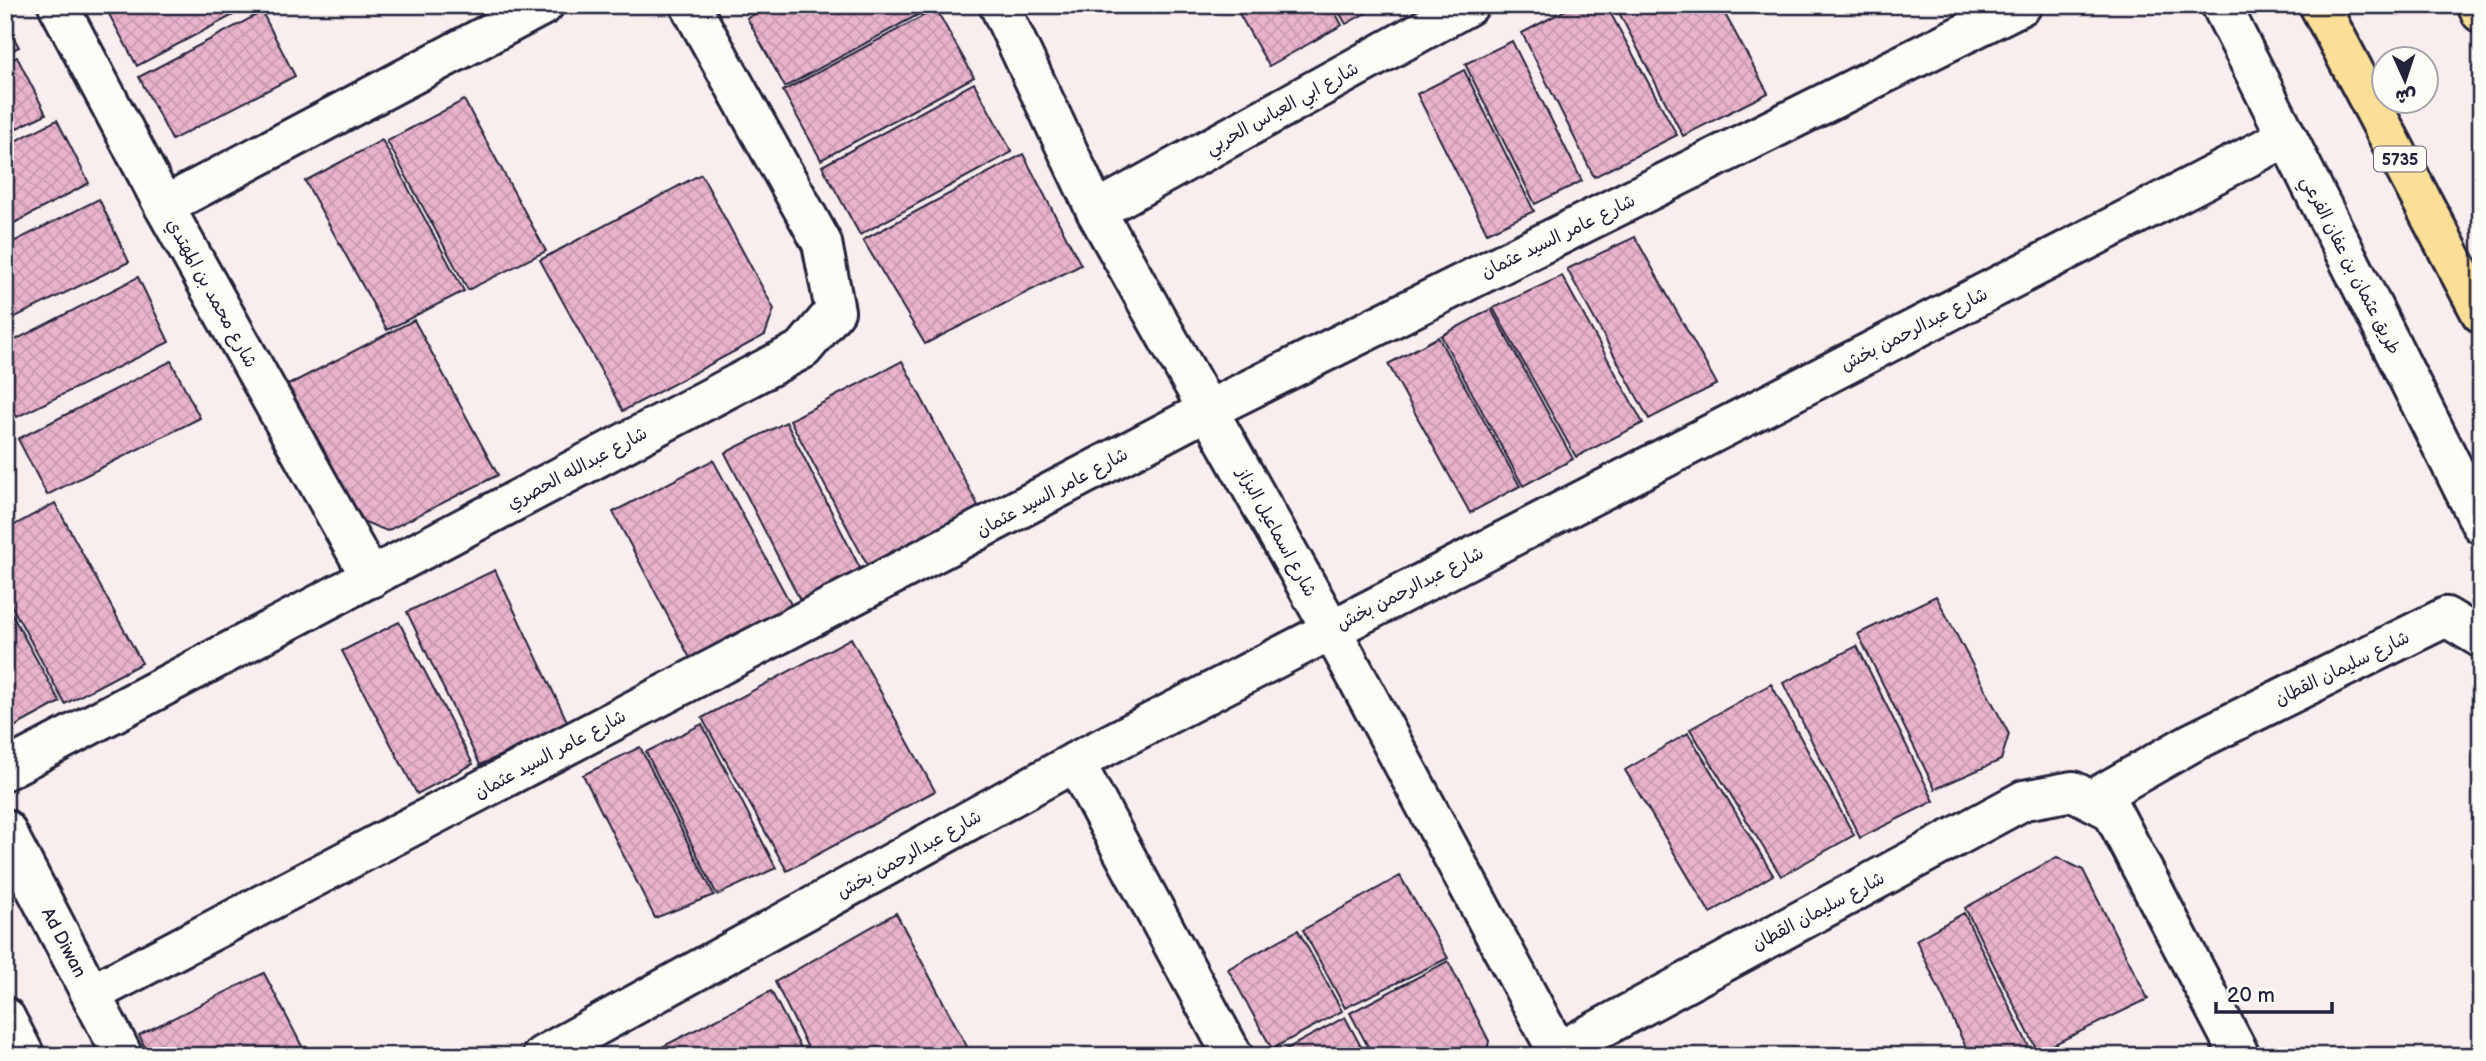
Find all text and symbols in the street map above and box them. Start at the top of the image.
north arrow [2370,46,2440,116]
street label: شارع ابي العباس الحربي [1202,58,1365,164]
text: ش [2395,83,2417,108]
road number: 5735 [2374,146,2426,172]
street label: طريق عثمان بن عفان الفرعي [2292,172,2405,360]
street label: شارع عامر السيد عثمان [1478,190,1639,284]
street label: شارع محمد بن المهتدي [160,215,261,372]
street label: شارع عبدالرحمن بخش [1837,283,1992,376]
street label: شارع عبدالله الحصري [504,423,652,516]
street label: شارع عامر السيد عثمان [973,444,1132,542]
street label: شارع اسماعيل البزاز [1231,462,1321,601]
street label: شارع عبدالرحمن بخش [1333,542,1488,635]
street label: شارع سليمان القطان [2271,627,2413,711]
street label: شارع عامر السيد عثمان [471,706,630,804]
street label: شارع عبدالرحمن بخش [833,806,986,904]
street label: شارع سليمان القطان [1748,868,1889,956]
street label: Ad Diwan [37,904,90,981]
scale bar [2216,970,2332,1014]
text: 20 m [2227,983,2275,1008]

